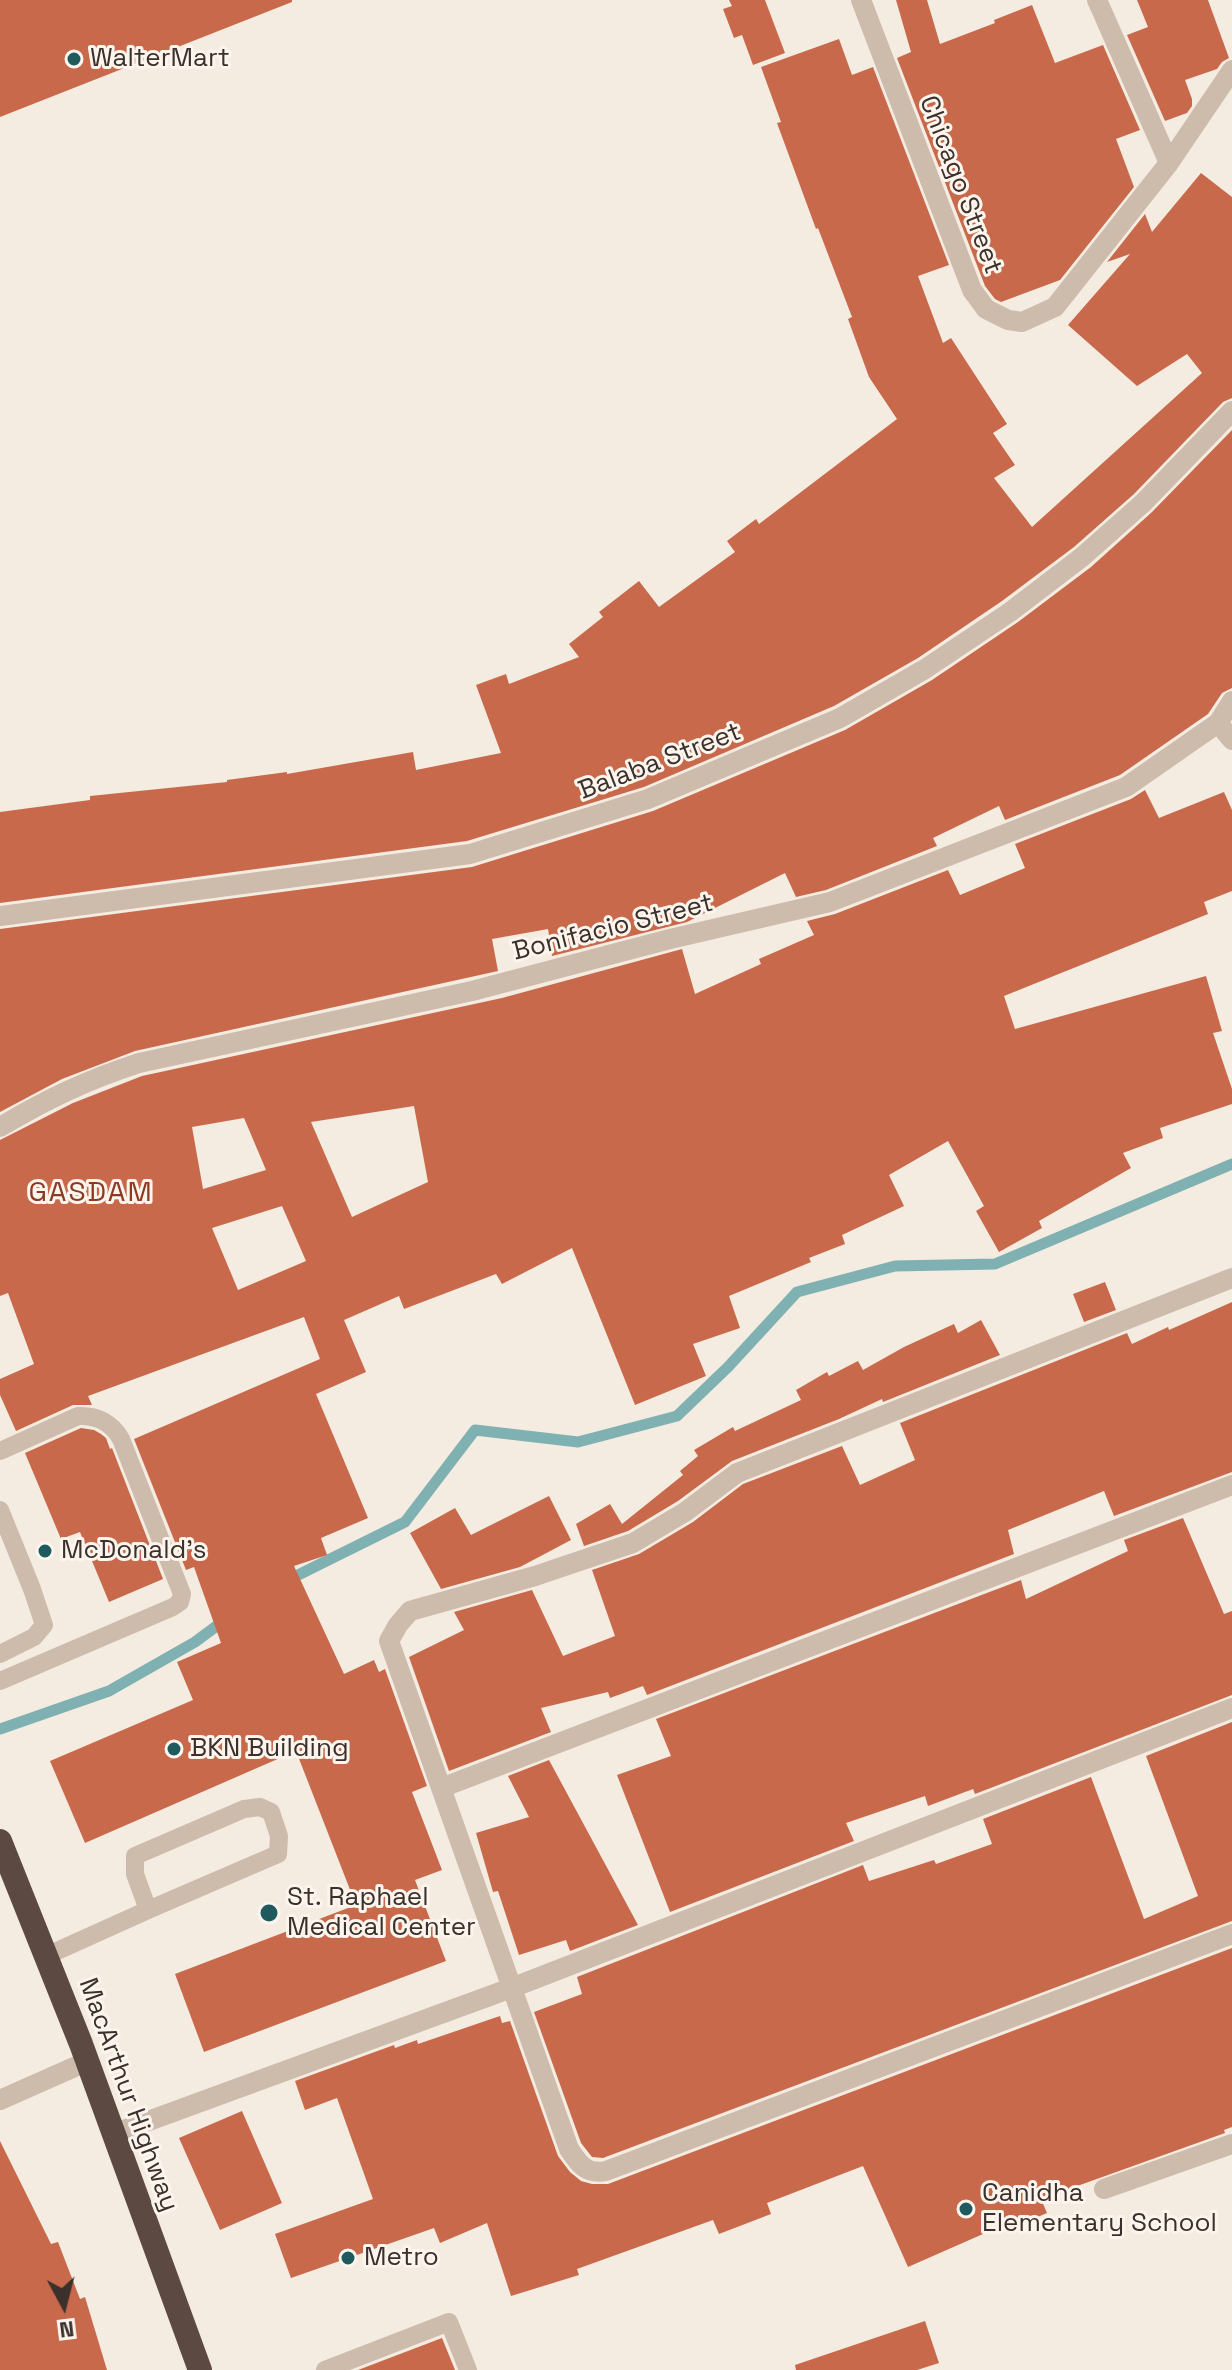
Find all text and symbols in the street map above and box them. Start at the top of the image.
place label: WalterMart [90,43,230,75]
marker: WalterMart [65,50,83,68]
street label: Chicago Street [912,92,1008,278]
street label: Balaba Street [574,717,746,807]
street label: Bonifacio Street [510,888,716,968]
district label: GASDAM [28,1176,154,1210]
place label: McDonald's [61,1535,206,1567]
marker: McDonald's [36,1542,54,1560]
place label: BKN Building [190,1733,349,1765]
marker: BKN Building [165,1740,183,1758]
place label: St. Raphael Medical Center [287,1882,476,1944]
marker: St. Raphael Medical Center [258,1902,280,1924]
street label: MacArthur Highway [71,1974,185,2216]
place label: Canidha Elementary School [982,2178,1217,2240]
marker: Canidha Elementary School [957,2200,975,2218]
place label: Metro [364,2242,439,2274]
marker: Metro [339,2249,357,2267]
north arrow [24,2266,104,2346]
text: N [58,2315,76,2345]

